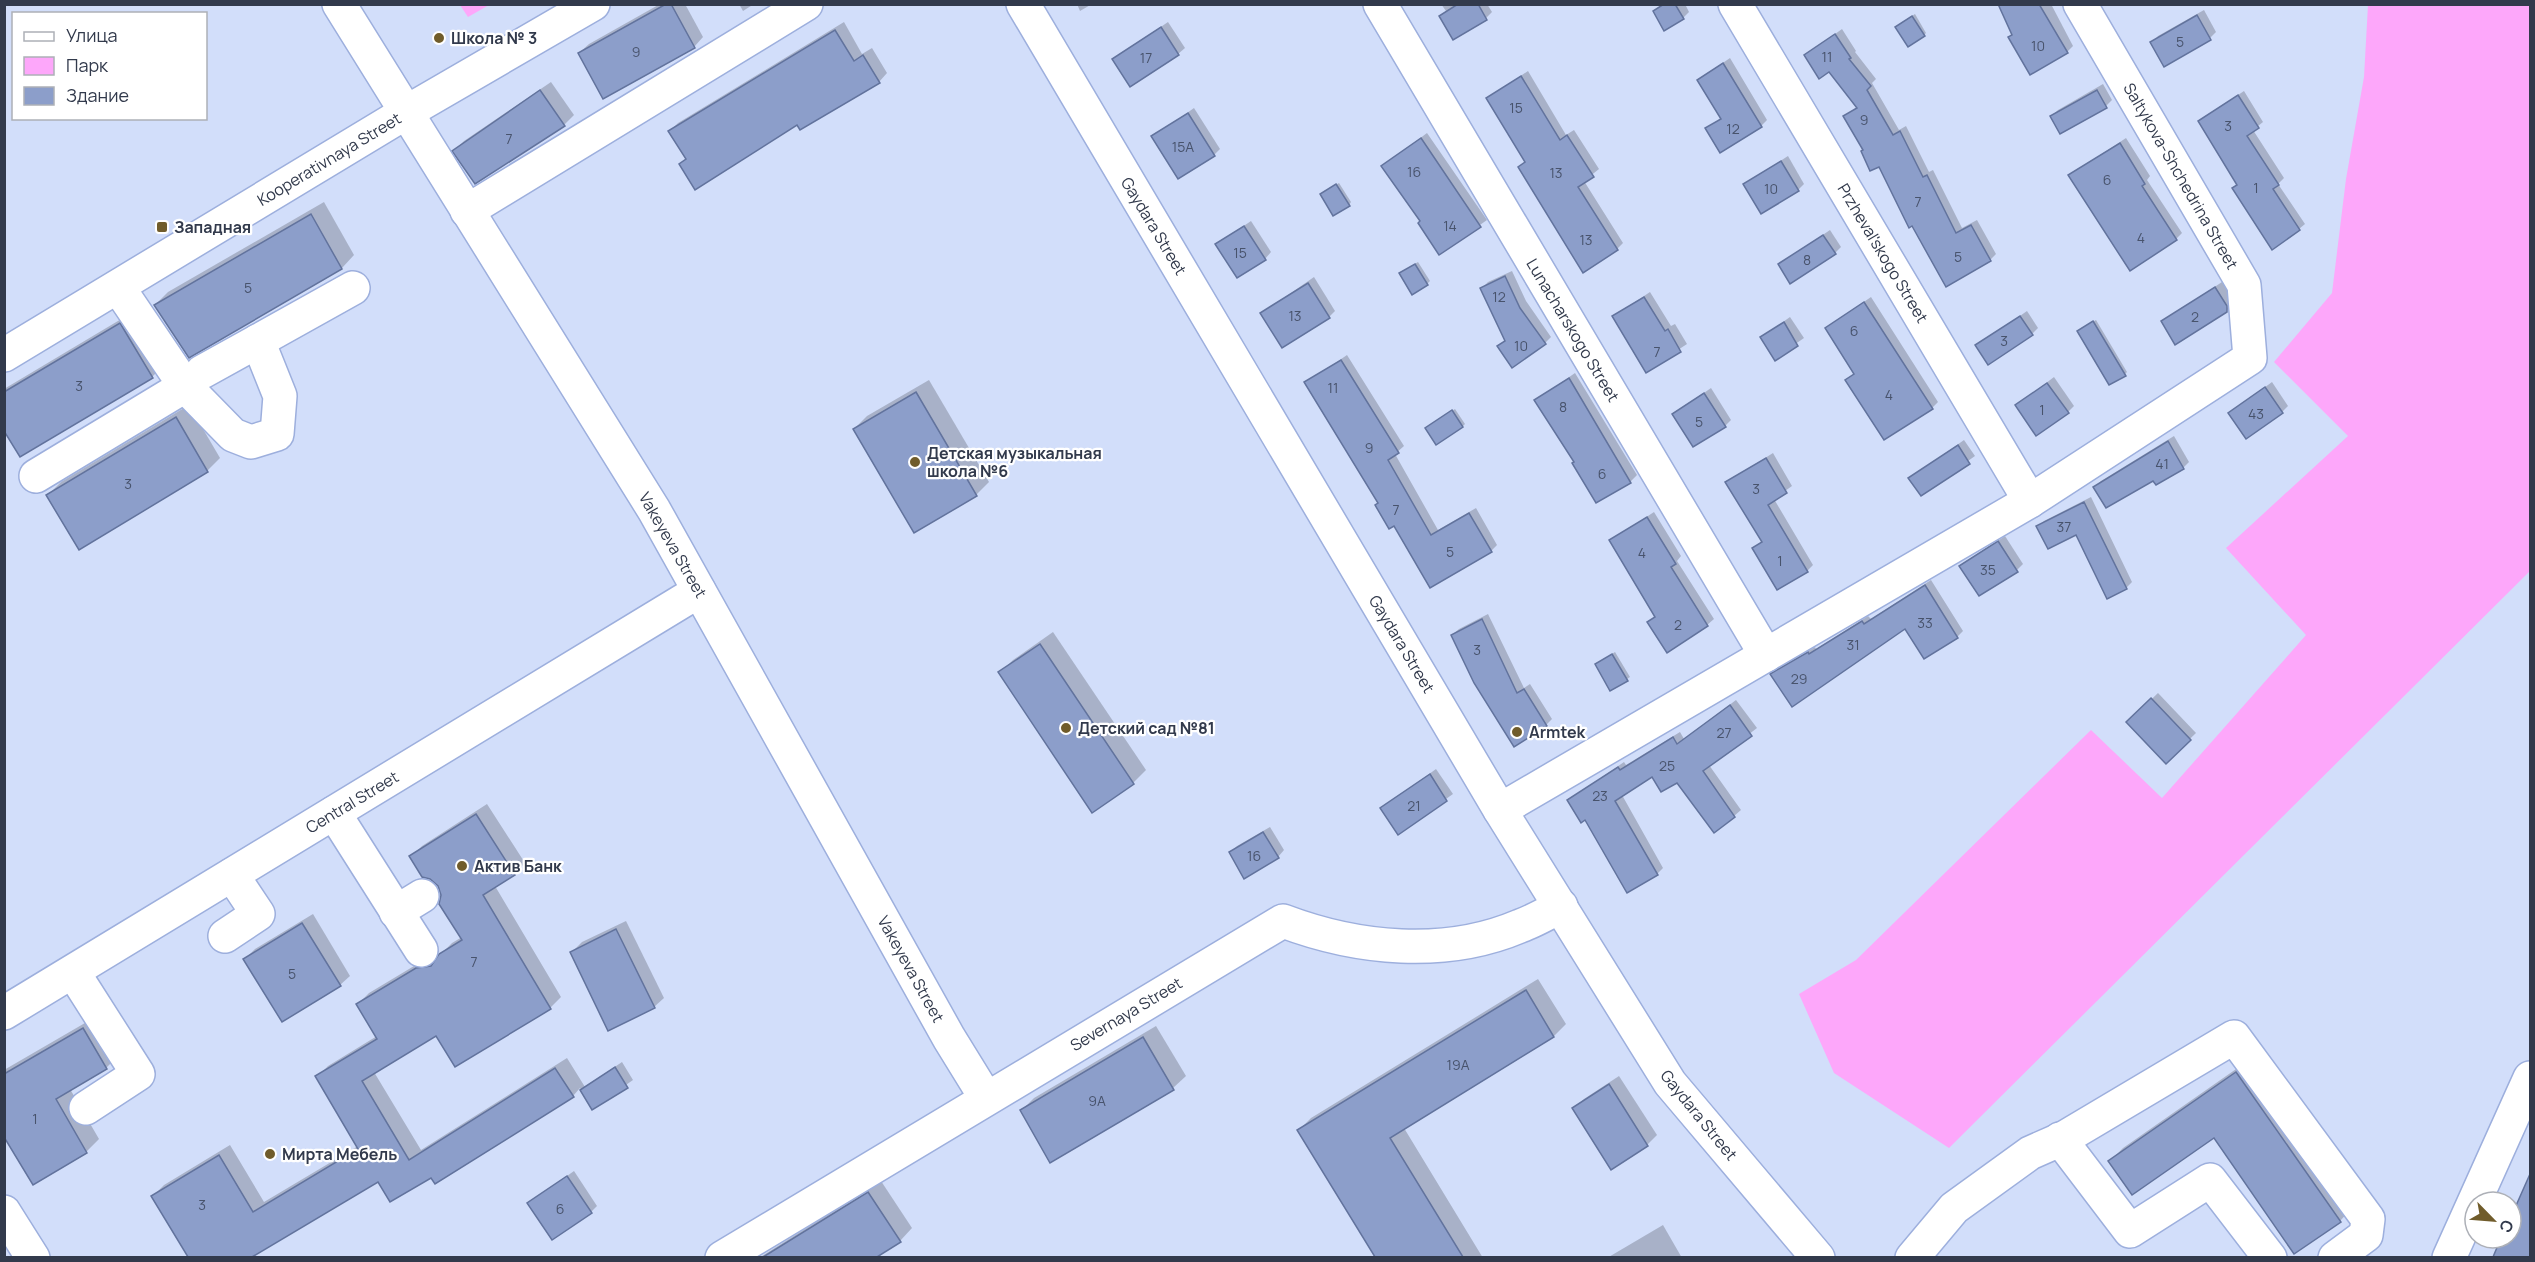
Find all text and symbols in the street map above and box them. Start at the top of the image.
legend [12,12,207,120]
text: Улица [66,23,118,47]
place label: Школа № 3 [451,27,537,49]
marker: Школа № 3 [432,31,446,45]
house number: 5 [2176,32,2184,51]
house number: 10 [2031,36,2045,55]
house number: 9 [632,42,640,61]
house number: 11 [1822,47,1832,66]
house number: 17 [1140,48,1152,67]
text: Парк [66,53,109,77]
street label: Saltykova-Shchedrina Street [2118,79,2244,273]
text: Здание [66,83,129,107]
house number: 15 [1509,98,1523,117]
street label: Kooperativnaya Street [253,107,405,211]
house number: 9 [1860,110,1868,129]
house number: 3 [2224,116,2232,135]
house number: 12 [1726,119,1740,138]
house number: 7 [505,129,513,148]
house number: 15А [1172,137,1194,156]
house number: 16 [1407,162,1421,181]
house number: 13 [1549,163,1563,182]
house number: 6 [2103,170,2111,189]
street label: Gaydara Street [1116,173,1192,279]
house number: 1 [2253,178,2259,197]
house number: 10 [1764,179,1778,198]
street label: Przheval'skogo Street [1833,179,1933,327]
house number: 7 [1914,192,1922,211]
place label: Западная [174,216,251,238]
house number: 14 [1443,216,1457,235]
marker: Западная [155,220,169,234]
house number: 4 [2137,228,2145,247]
house number: 13 [1579,230,1593,249]
house number: 15 [1233,243,1247,262]
house number: 5 [1954,247,1962,266]
house number: 8 [1803,250,1811,269]
street label: Lunacharskogo Street [1521,254,1625,406]
house number: 5 [244,278,252,297]
house number: 12 [1492,287,1506,306]
house number: 13 [1288,306,1302,325]
house number: 2 [2191,307,2199,326]
house number: 6 [1850,321,1858,340]
house number: 3 [2000,331,2008,350]
house number: 10 [1514,336,1528,355]
house number: 7 [1653,342,1661,361]
house number: 3 [75,376,83,395]
house number: 11 [1328,378,1338,397]
house number: 4 [1885,385,1893,404]
house number: 8 [1559,397,1567,416]
house number: 1 [2039,400,2045,419]
house number: 43 [2248,404,2264,423]
house number: 5 [1695,412,1703,431]
house number: 9 [1365,438,1373,457]
place label: Детская музыкальная школа №6 [927,442,1102,482]
house number: 41 [2155,454,2169,473]
marker: Детская музыкальная школа №6 [908,455,922,469]
house number: 6 [1598,464,1606,483]
house number: 3 [124,474,132,493]
house number: 3 [1752,479,1760,498]
street label: Vakeyeva Street [634,488,712,602]
house number: 7 [1392,500,1400,519]
house number: 37 [2057,517,2071,536]
house number: 5 [1446,542,1454,561]
house number: 4 [1638,543,1646,562]
house number: 1 [1777,551,1783,570]
house number: 35 [1980,560,1996,579]
street label: Gaydara Street [1364,591,1440,697]
house number: 33 [1917,613,1933,632]
house number: 2 [1674,615,1682,634]
house number: 31 [1846,635,1860,654]
house number: 3 [1473,640,1481,659]
house number: 29 [1791,669,1807,688]
place label: Детский сад №81 [1078,717,1215,739]
marker: Детский сад №81 [1059,721,1073,735]
place label: Armtek [1529,721,1586,743]
house number: 27 [1716,723,1732,742]
marker: Armtek [1510,725,1524,739]
house number: 25 [1659,756,1675,775]
street label: Central Street [301,766,403,838]
house number: 23 [1592,786,1608,805]
house number: 21 [1407,796,1421,815]
house number: 16 [1247,846,1261,865]
place label: Актив Банк [474,855,562,877]
marker: Актив Банк [455,859,469,873]
street label: Vakeyeva Street [873,912,949,1026]
house number: 7 [470,952,478,971]
house number: 5 [288,964,296,983]
street label: Severnaya Street [1066,972,1186,1056]
house number: 19А [1446,1055,1470,1074]
street label: Gaydara Street [1656,1065,1742,1165]
house number: 9А [1088,1091,1106,1110]
house number: 1 [32,1109,38,1128]
place label: Мирта Мебель [282,1143,397,1165]
marker: Мирта Мебель [263,1147,277,1161]
north arrow [2463,1190,2523,1250]
house number: 3 [198,1195,206,1214]
house number: 6 [556,1199,564,1218]
text: С [2494,1216,2519,1237]

